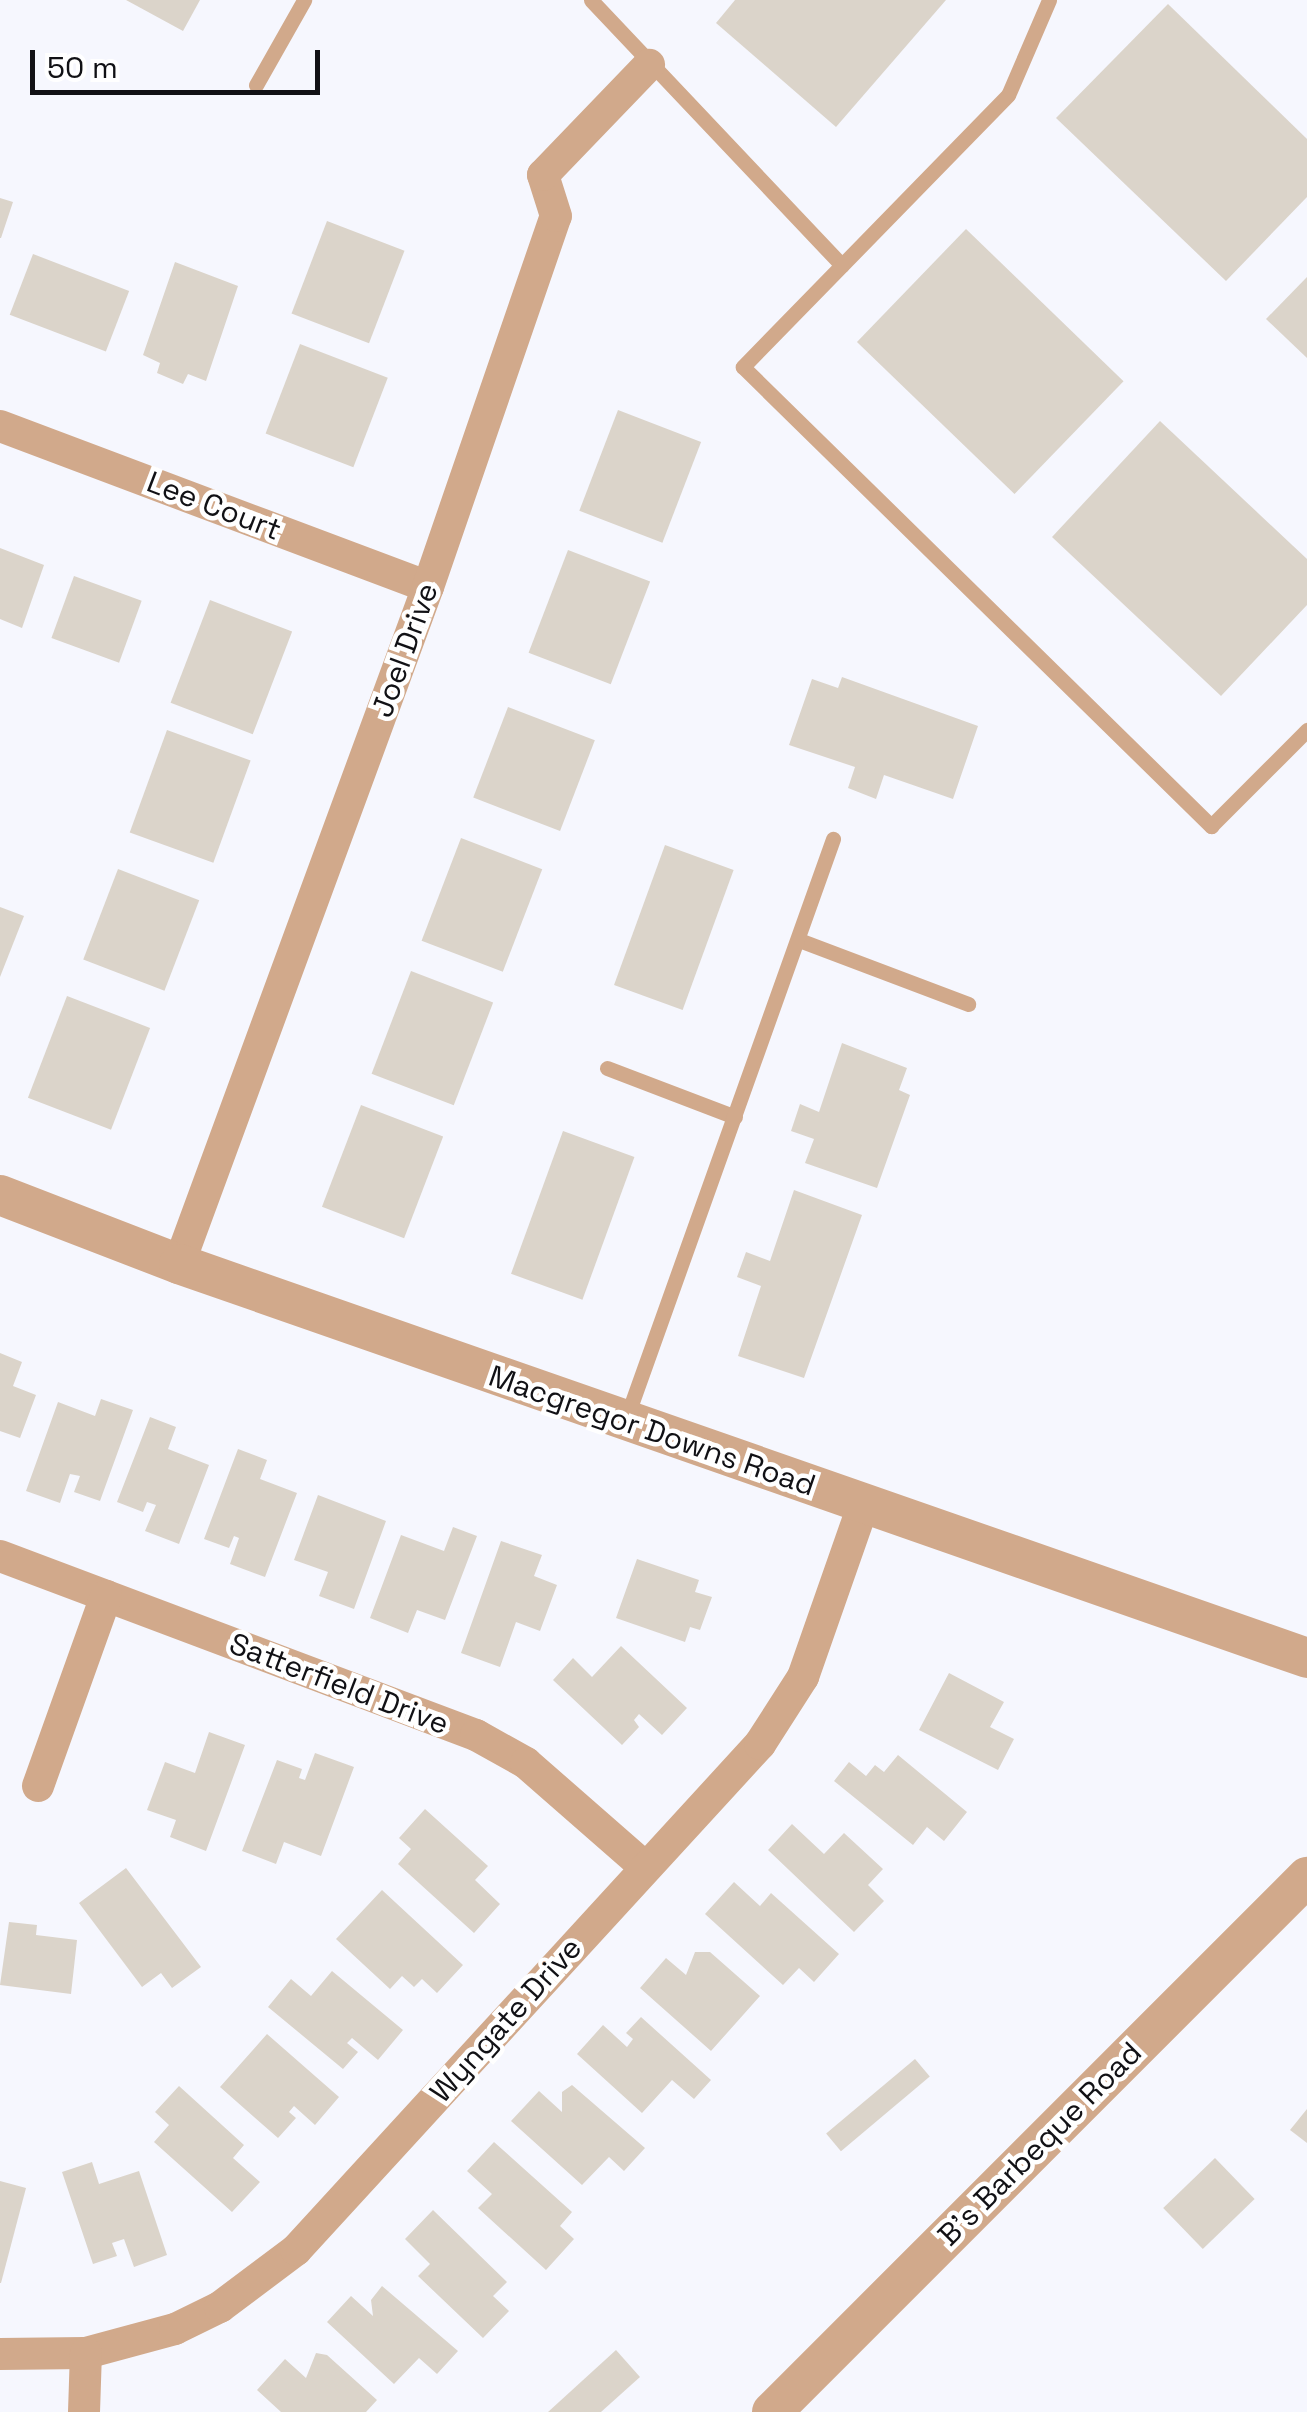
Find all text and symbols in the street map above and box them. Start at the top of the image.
scale bar [35,30,325,92]
text: 50 m [47,48,118,87]
street label: Lee Court [142,464,286,548]
street label: Joel Drive [364,578,446,722]
street label: Macgregor Downs Road [484,1358,820,1504]
street label: Satterfield Drive [224,1626,454,1742]
street label: Wyngate Drive [423,1930,589,2110]
street label: B's Barbeque Road [931,2035,1149,2253]

